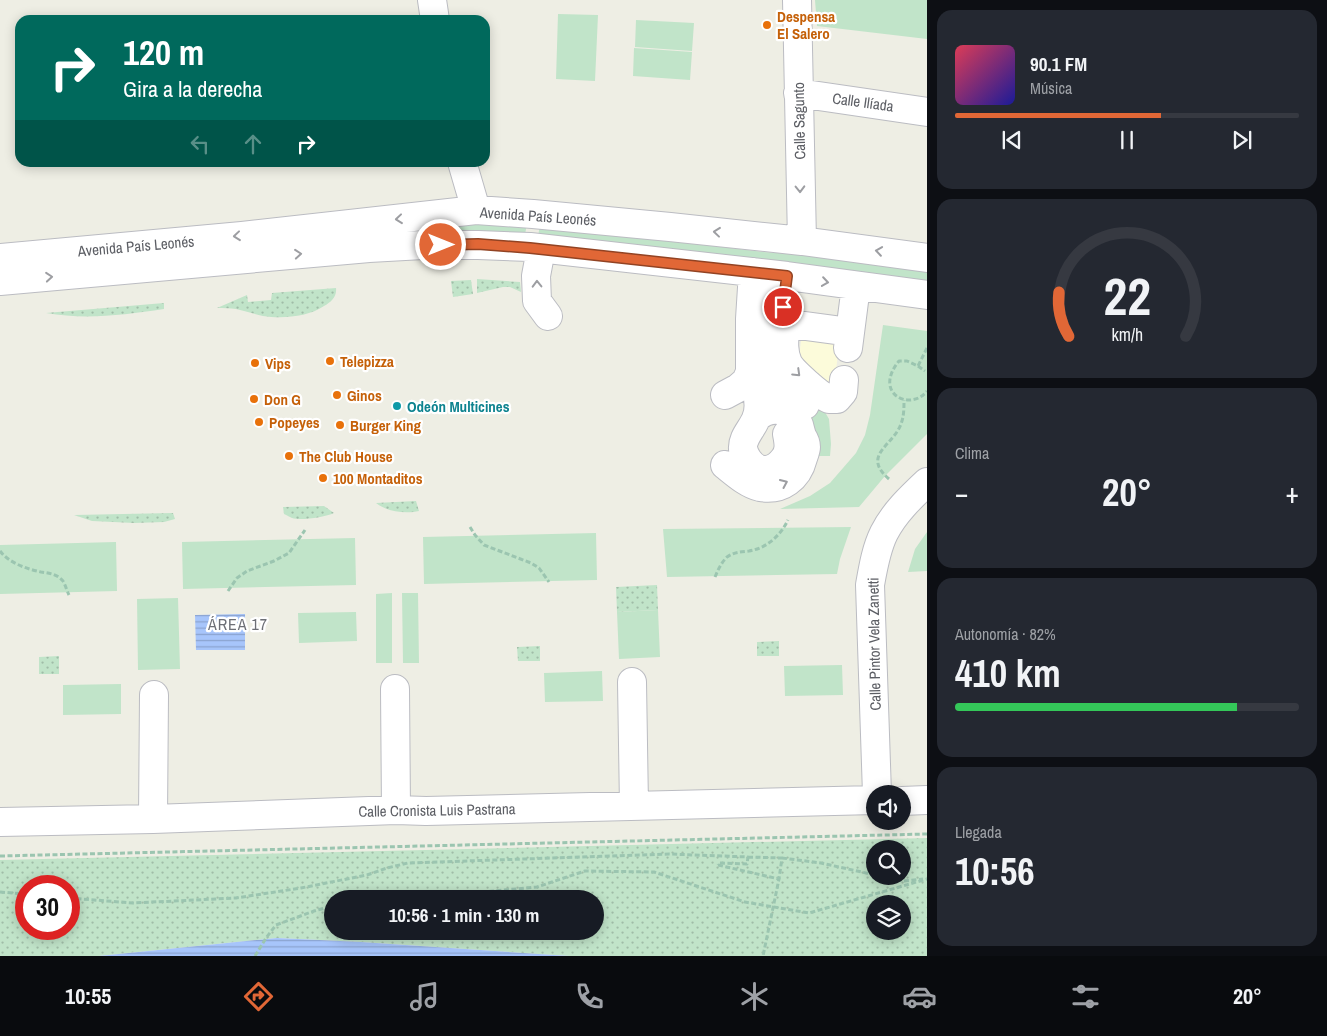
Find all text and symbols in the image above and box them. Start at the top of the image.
place label: Despensa El Salero [777,6,835,44]
marker: Despensa El Salero [761,19,773,31]
text: 120 m [123,29,204,76]
icon: right [40,35,105,100]
text: 90.1 FM [1030,51,1087,77]
text: Gira a la derecha [123,74,262,104]
text: Música [1030,77,1072,99]
street label: Calle Sagunto [788,82,810,160]
street label: Calle Ilíada [831,87,895,117]
icon: previous [998,126,1026,154]
icon: pause [1113,126,1141,154]
icon: next [1228,126,1256,154]
icon: left [186,130,214,158]
icon: ahead [239,130,267,158]
icon: right [292,130,320,158]
one-way arrow [795,185,806,193]
street label: Avenida País Leonés [478,201,597,231]
one-way arrow [395,213,403,224]
position arrow [414,218,466,270]
one-way arrow [713,227,721,238]
street label: Avenida País Leonés [76,230,195,262]
one-way arrow [233,230,241,241]
one-way arrow [874,247,883,257]
one-way arrow [294,249,302,260]
text: 22 [1103,261,1151,331]
one-way arrow [45,272,53,283]
one-way arrow [821,276,829,286]
one-way arrow [531,279,542,287]
pin [762,286,804,328]
icon: arrive [769,293,797,321]
text: km/h [1111,323,1143,347]
place label: Telepizza [340,351,394,372]
place label: Vips [265,353,291,374]
marker: Telepizza [324,355,336,367]
marker: Vips [249,357,261,369]
one-way arrow [791,367,800,376]
place label: Ginos [347,385,382,406]
place label: Don G [264,389,301,410]
marker: Ginos [331,389,343,401]
marker: Don G [248,393,260,405]
place label: Odeón Multicines [407,396,510,417]
marker: Odeón Multicines [391,400,403,412]
place label: Popeyes [269,412,320,433]
place label: Burger King [350,415,422,436]
marker: Popeyes [253,416,265,428]
marker: Burger King [334,419,346,431]
text: Clima [955,442,989,464]
place label: The Club House [299,446,393,467]
marker: The Club House [283,450,295,462]
text: 20° [1102,467,1152,518]
place label: 100 Montaditos [333,468,423,489]
marker: 100 Montaditos [317,472,329,484]
text: − [955,474,968,512]
text: + [1286,474,1299,512]
one-way arrow [778,480,787,490]
street label: Calle Pintor Vela Zanetti [862,577,886,711]
district label: ÁREA 17 [207,613,268,635]
text: Autonomía · 82% [955,623,1056,645]
text: 410 km [955,648,1061,699]
map controls [866,785,911,940]
button: sound [866,785,911,830]
street label: Calle Cronista Luis Pastrana [358,798,516,822]
text: Llegada [955,821,1002,843]
button: search [866,840,911,885]
text: 10:56 [955,846,1035,897]
speed limit sign: 30 [15,875,80,940]
button: layers [866,895,911,940]
text: 10:56 · 1 min · 130 m [389,902,539,928]
icon: directions [241,979,276,1014]
icon: music [407,979,442,1014]
icon: phone [572,979,607,1014]
icon: climate [737,979,772,1014]
icon: car [902,979,937,1014]
icon: filters [1068,979,1103,1014]
text: 10:55 [65,981,111,1011]
text: 20° [1233,981,1262,1011]

